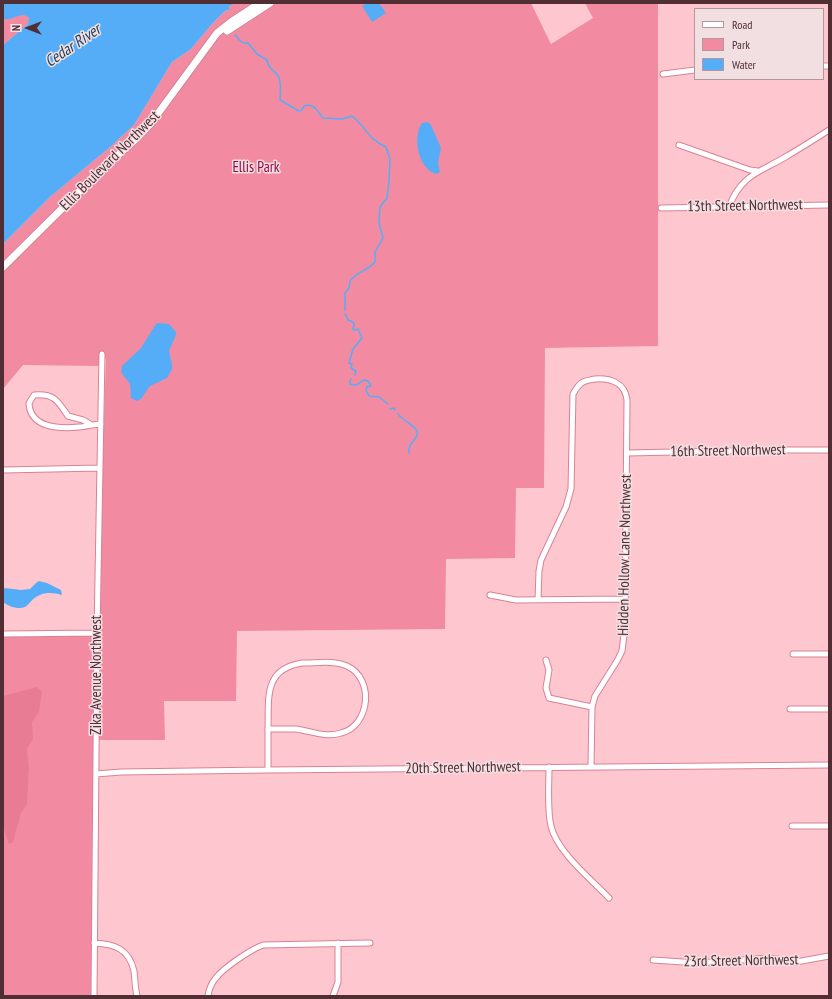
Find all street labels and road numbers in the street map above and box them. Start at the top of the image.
street label: Ellis Boulevard Northwest [56,107,164,215]
street label: 13th Street Northwest [687,196,803,216]
street label: 16th Street Northwest [670,441,786,461]
street label: Hidden Hollow Lane Northwest [615,474,635,636]
street label: Zika Avenue Northwest [88,615,106,735]
street label: 20th Street Northwest [405,758,521,778]
street label: 23rd Street Northwest [683,951,799,971]

